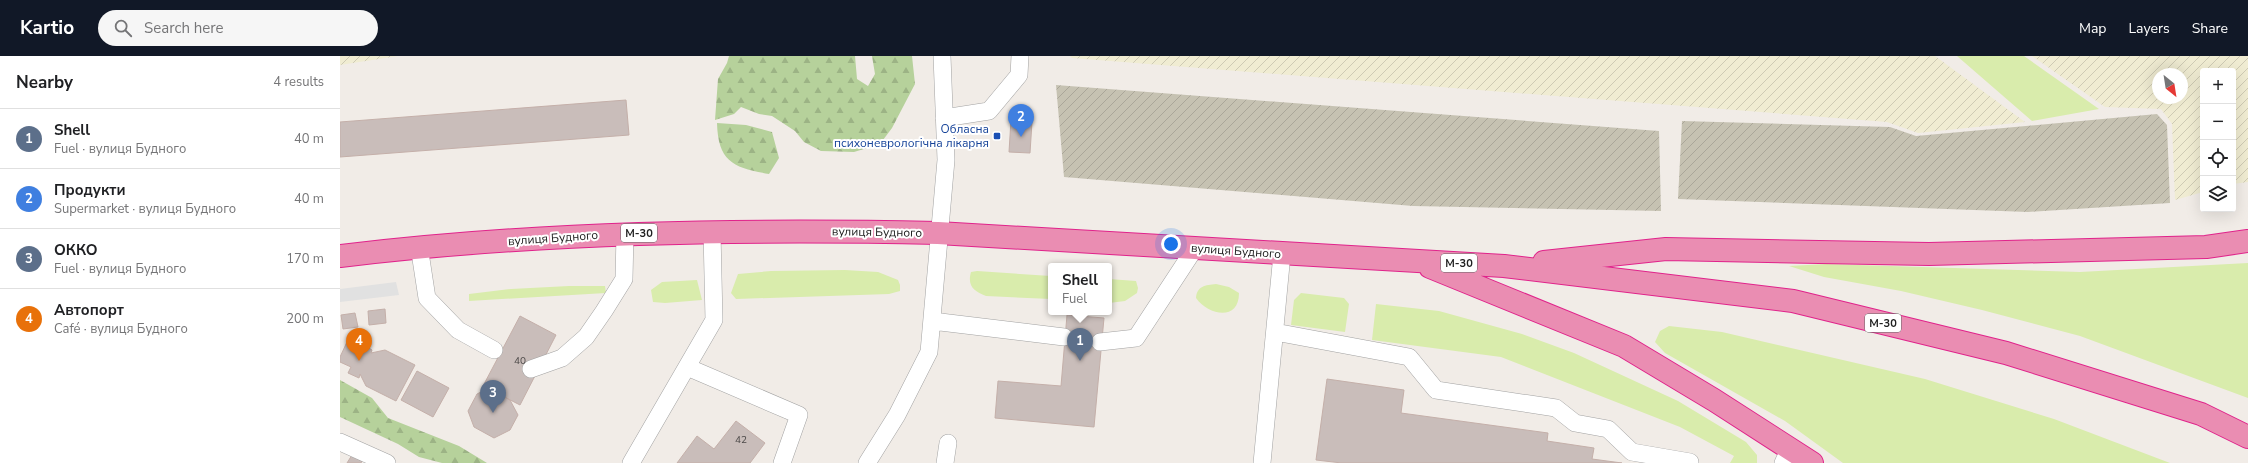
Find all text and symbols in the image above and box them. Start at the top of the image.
search box [98,10,378,46]
text: Kartio [20,15,74,41]
icon: search [112,17,134,39]
text: Search here [144,18,224,38]
text: Map [2079,19,2106,38]
text: Layers [2128,19,2170,38]
text: Share [2192,19,2228,38]
north arrow [2152,68,2188,104]
map controls [2200,68,2236,212]
button: + [2200,68,2236,104]
text: Nearby [16,71,73,94]
text: 4 results [273,73,324,91]
pin: 2 [1008,104,1034,137]
button: − [2200,104,2236,140]
text: Shell [54,120,90,140]
place label: Обласна психоневрологічна лікарня [834,121,989,151]
text: 1 [25,130,33,148]
text: 40 m [294,130,324,148]
marker: Обласна психоневрологічна лікарня [992,131,1002,141]
text: Fuel · вулиця Будного [54,140,186,158]
button: locate [2200,140,2236,176]
button: layers [2200,176,2236,212]
text: Продукти [54,180,125,200]
text: 2 [25,190,33,208]
text: 40 m [294,190,324,208]
text: Supermarket · вулиця Будного [54,200,236,218]
street label: вулиця Будного [832,223,922,241]
road number: М-30 [621,224,657,242]
street label: вулиця Будного [507,227,599,249]
your location [1161,234,1181,254]
text: ОККО [54,240,98,260]
street label: вулиця Будного [1190,240,1282,262]
text: 3 [25,250,33,268]
text: 170 m [286,250,324,268]
road number: М-30 [1441,254,1477,272]
text: Fuel · вулиця Будного [54,260,186,278]
popup [1048,263,1112,315]
text: Shell [1062,270,1098,290]
text: Fuel [1062,290,1087,308]
text: Автопорт [54,300,124,320]
text: 4 [25,310,33,328]
text: 200 m [286,310,324,328]
road number: М-30 [1865,314,1901,332]
text: Café · вулиця Будного [54,320,188,338]
pin: 4 [346,328,372,361]
pin: 1 [1067,328,1093,361]
house number: 40 [514,354,526,368]
pin: 3 [480,380,506,413]
house number: 42 [735,433,747,447]

